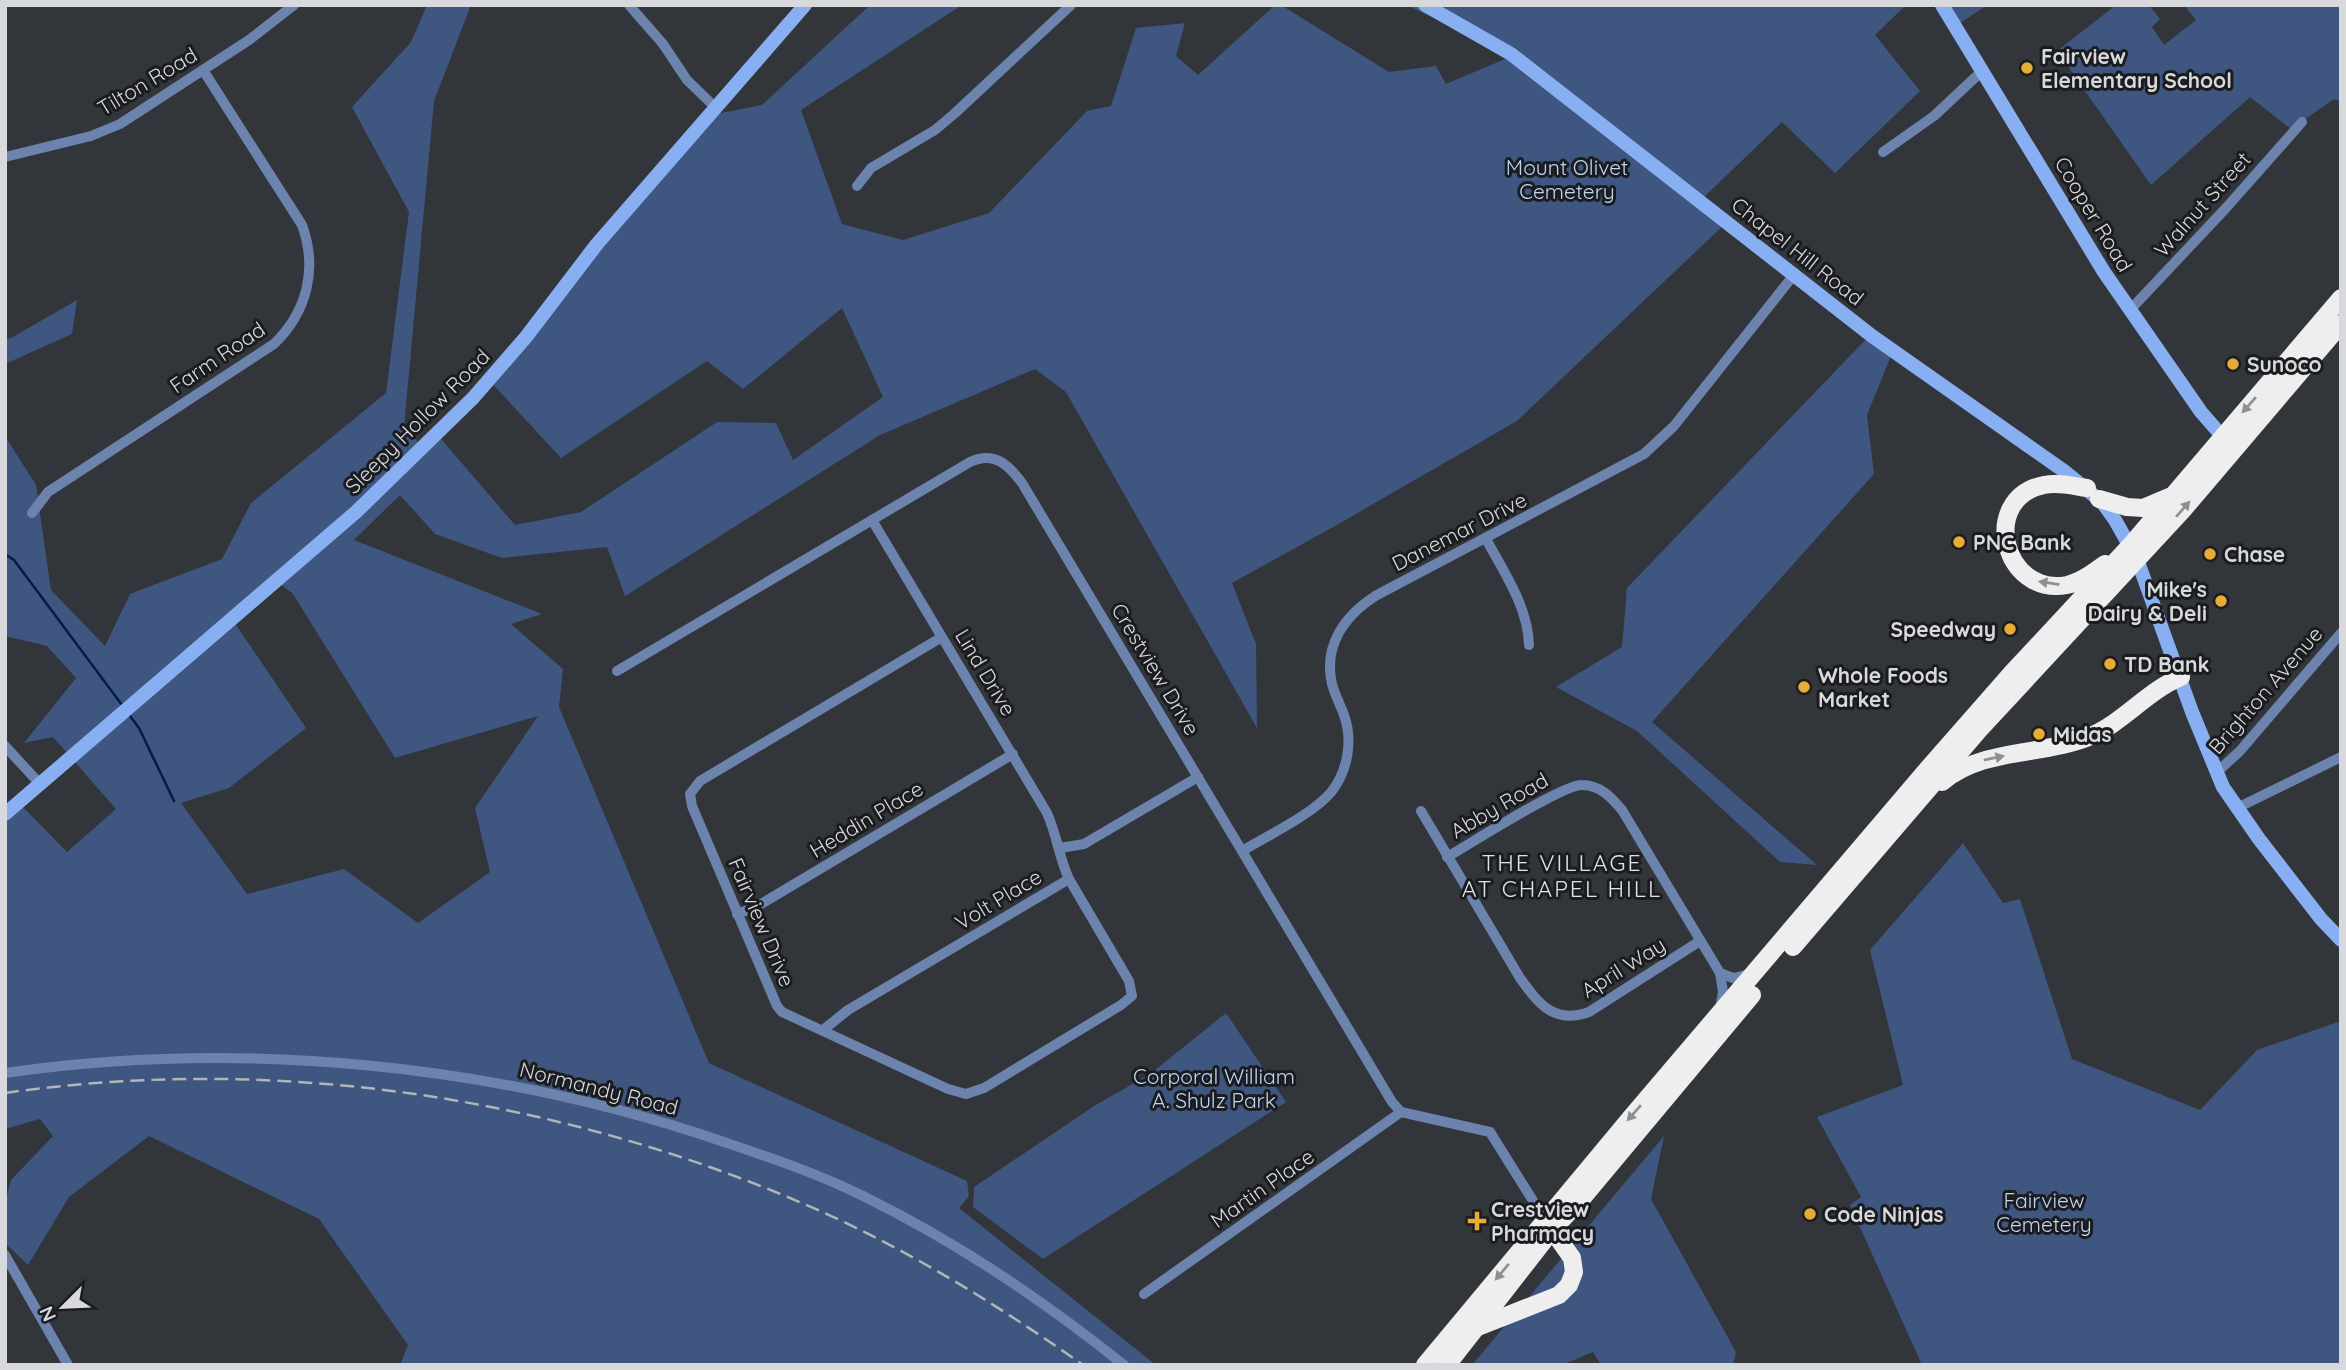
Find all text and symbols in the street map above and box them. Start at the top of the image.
street label: Tilton Road [92,41,202,121]
place label: Fairview Elementary School [2041,43,2232,93]
marker: Fairview Elementary School [2019,60,2035,76]
street label: Walnut Street [2148,146,2256,262]
street label: Cooper Road [2049,152,2139,276]
park label: Mount Olivet Cemetery [1506,154,1628,204]
street label: Chapel Hill Road [1727,191,1869,311]
street label: Farm Road [164,316,270,398]
street label: Sleepy Hollow Road [339,343,495,499]
place label: Sunoco [2247,351,2322,377]
marker: Sunoco [2225,356,2241,372]
one-way arrow [2241,396,2256,414]
street label: Danemar Drive [1387,486,1531,576]
one-way arrow [2175,501,2191,518]
place label: PNC Bank [1973,529,2072,555]
marker: PNC Bank [1951,534,1967,550]
place label: Chase [2224,541,2285,567]
marker: Chase [2202,546,2218,562]
place label: Mike's Dairy & Deli [2088,576,2207,626]
one-way arrow [2038,577,2060,588]
marker: Mike's Dairy & Deli [2213,593,2229,609]
street label: Crestview Drive [1106,598,1206,740]
place label: Speedway [1891,616,1996,642]
marker: Speedway [2002,621,2018,637]
street label: Brighton Avenue [2202,621,2328,759]
street label: Lind Drive [950,624,1022,720]
place label: TD Bank [2124,651,2209,677]
marker: TD Bank [2102,656,2118,672]
place label: Whole Foods Market [1818,662,1948,712]
marker: Whole Foods Market [1796,679,1812,695]
place label: Midas [2053,721,2112,747]
marker: Midas [2031,726,2047,742]
one-way arrow [1983,752,2005,763]
street label: Abby Road [1445,767,1553,843]
street label: Heddin Place [805,775,927,863]
district label: THE VILLAGE AT CHAPEL HILL [1462,848,1662,903]
street label: Fairview Drive [723,854,801,990]
street label: Volt Place [950,863,1046,935]
street label: April Way [1576,931,1670,1003]
street label: Normandy Road [517,1056,681,1120]
park label: Corporal William A. Shulz Park [1133,1063,1295,1113]
one-way arrow [1627,1105,1642,1122]
street label: Martin Place [1205,1143,1319,1233]
park label: Fairview Cemetery [1996,1187,2092,1237]
place label: Crestview Pharmacy [1491,1196,1594,1246]
place label: Code Ninjas [1824,1201,1944,1227]
marker: Code Ninjas [1802,1206,1818,1222]
marker: Crestview Pharmacy [1469,1213,1485,1229]
one-way arrow [1495,1264,1510,1281]
north arrow [28,1272,98,1342]
text: N [34,1303,61,1325]

